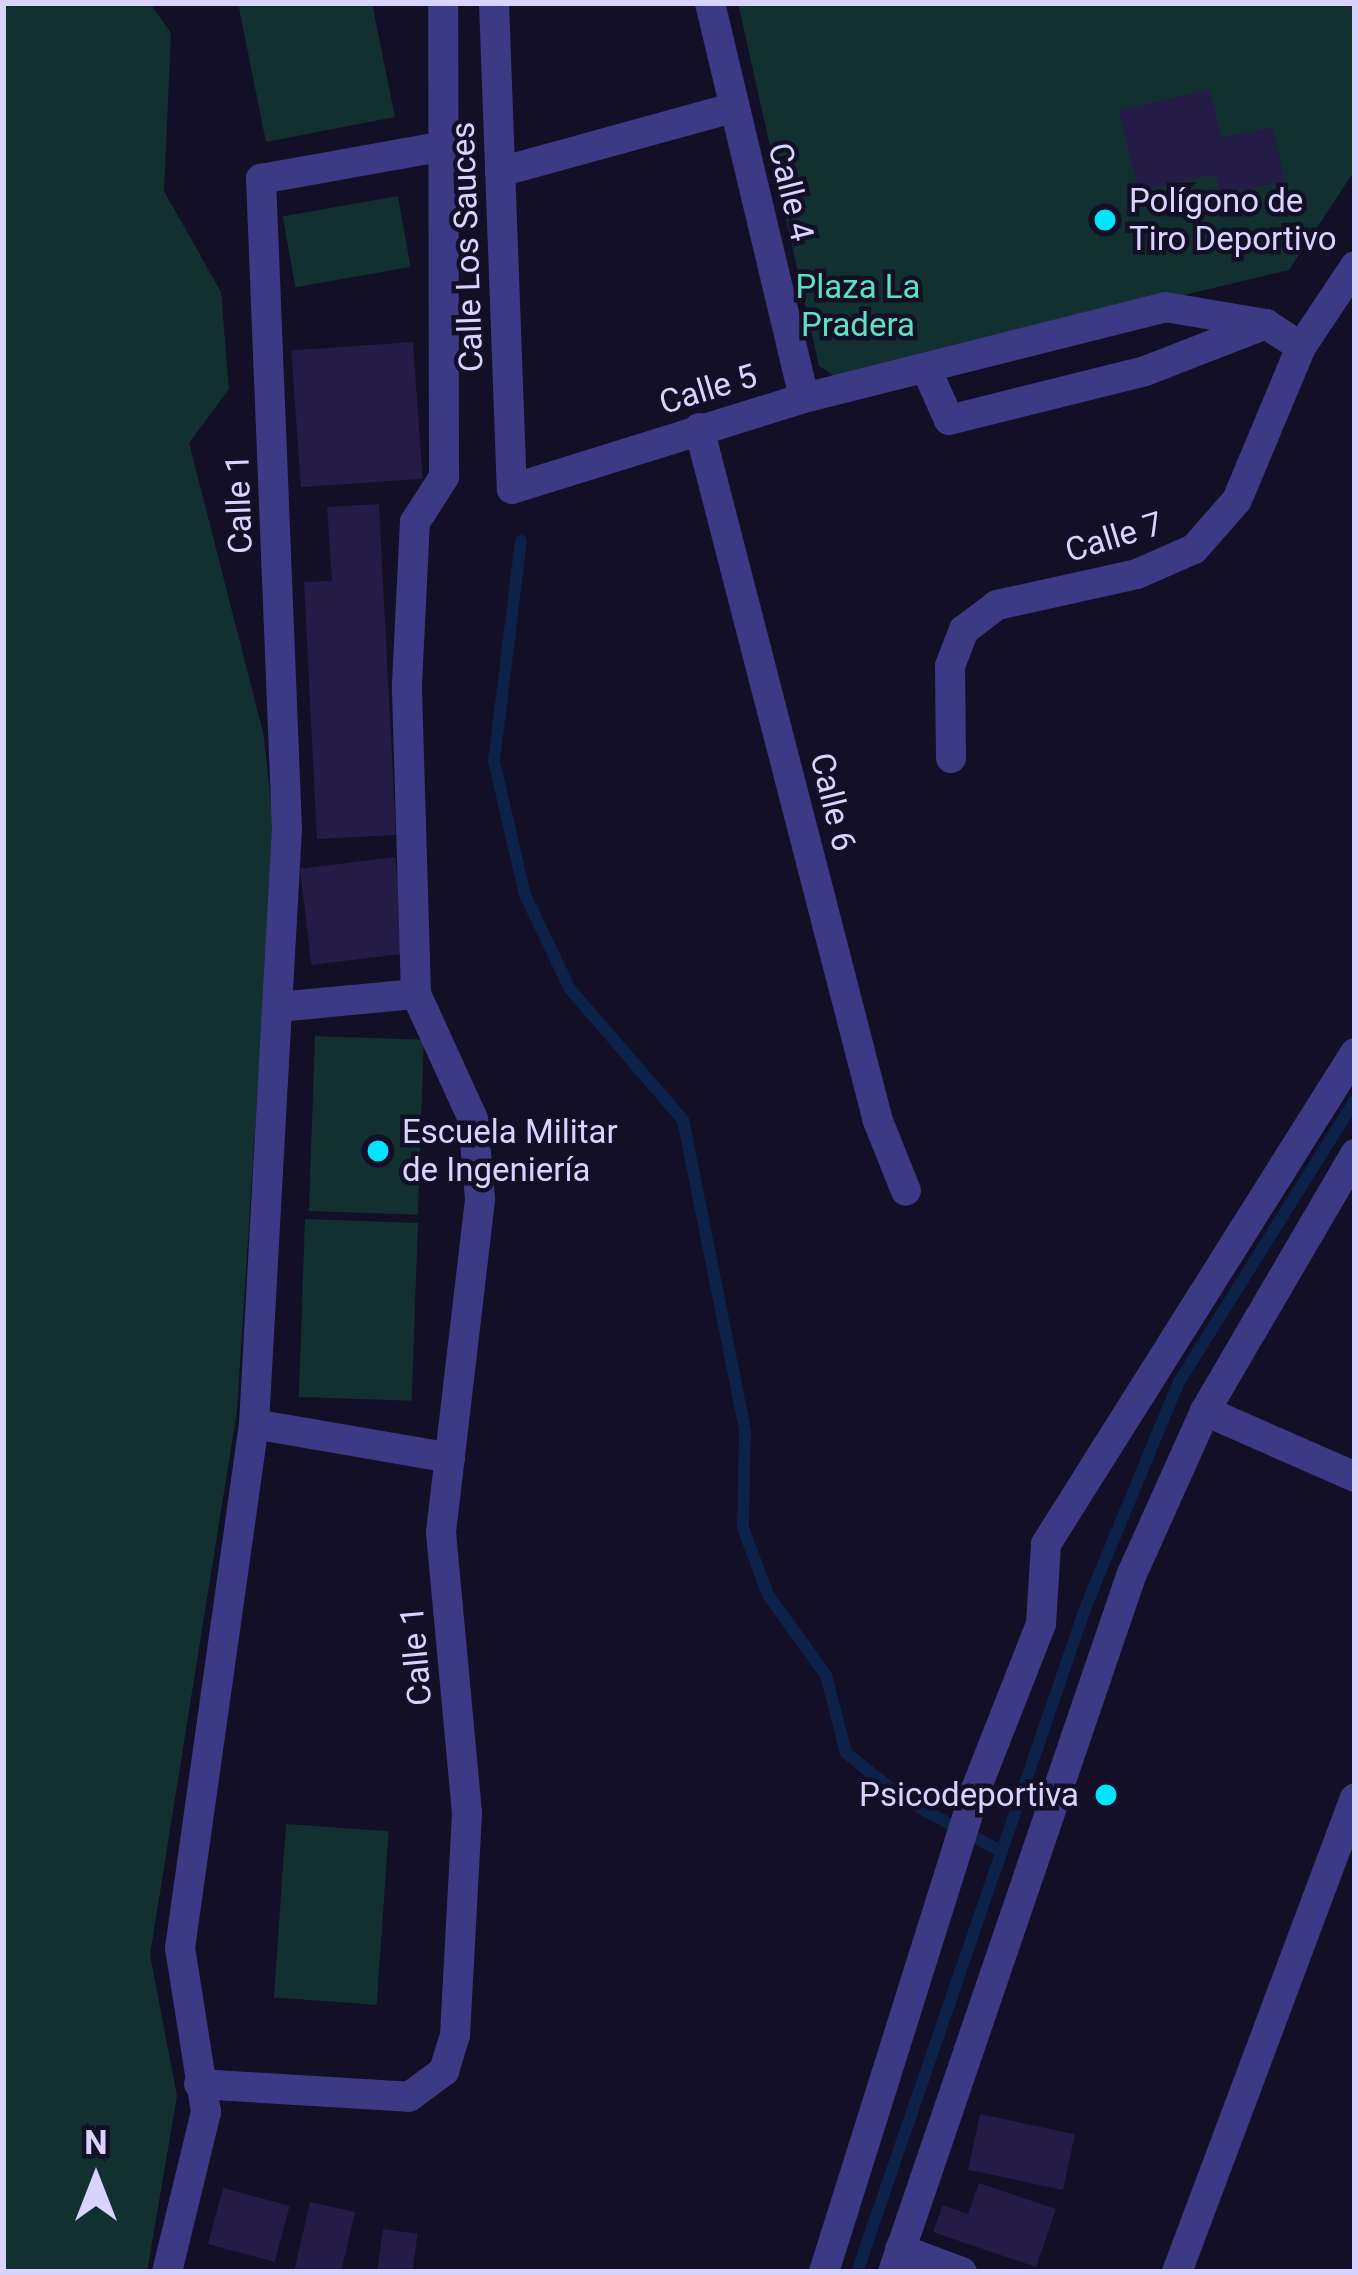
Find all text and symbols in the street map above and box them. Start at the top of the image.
street label: Calle Los Sauces [443,121,491,373]
street label: Calle 4 [760,139,822,245]
place label: Polígono de Tiro Deportivo [1129,181,1336,259]
marker: Polígono de Tiro Deportivo [1092,207,1118,233]
park label: Plaza La Pradera [795,267,921,345]
street label: Calle 5 [655,355,761,423]
street label: Calle 1 [217,453,261,555]
street label: Calle 7 [1061,503,1167,571]
street label: Calle 6 [802,749,864,855]
place label: Escuela Militar de Ingeniería [402,1112,618,1190]
marker: Escuela Militar de Ingeniería [365,1138,391,1164]
street label: Calle 1 [392,1605,440,1707]
place label: Psicodeportiva [859,1775,1079,1815]
marker: Psicodeportiva [1090,1779,1122,1811]
north arrow [36,2119,156,2239]
text: N [84,2123,108,2162]

